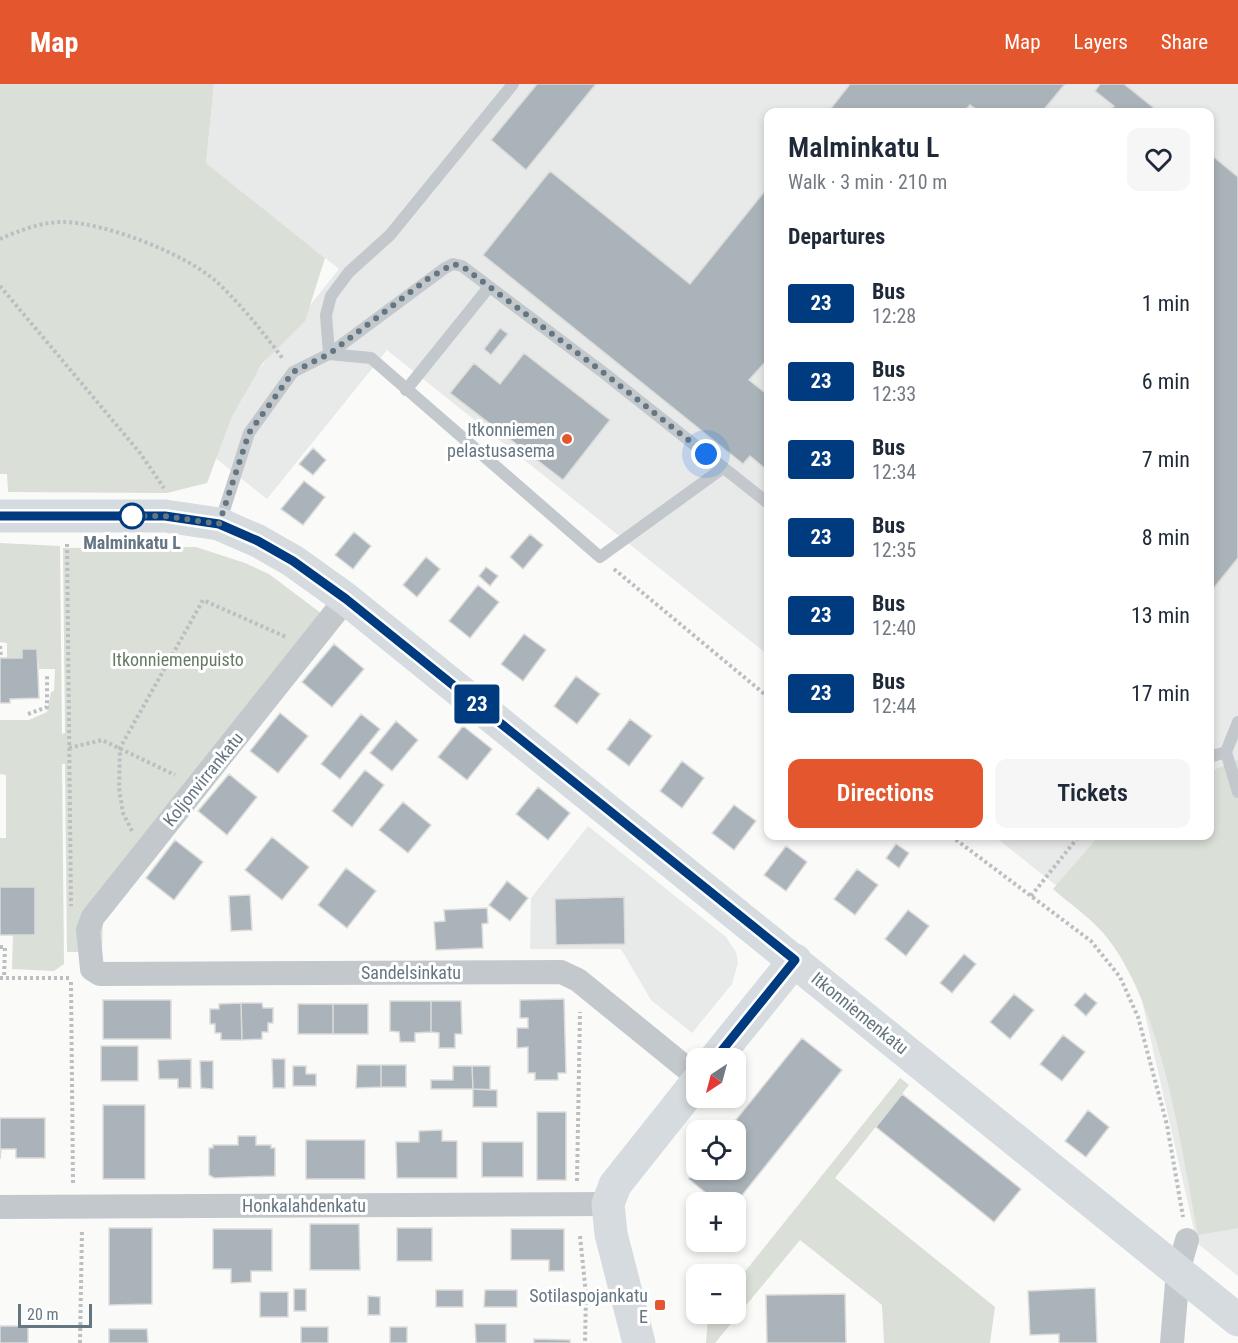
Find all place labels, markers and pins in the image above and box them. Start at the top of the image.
place label: Itkonniemen pelastusasema [447,419,555,461]
marker: Itkonniemen pelastusasema [560,432,574,446]
marker: Malminkatu L [119,503,145,529]
place label: Malminkatu L [83,532,181,553]
place label: Sotilaspojankatu E [529,1285,648,1327]
marker: Sotilaspojankatu E [653,1298,667,1312]

